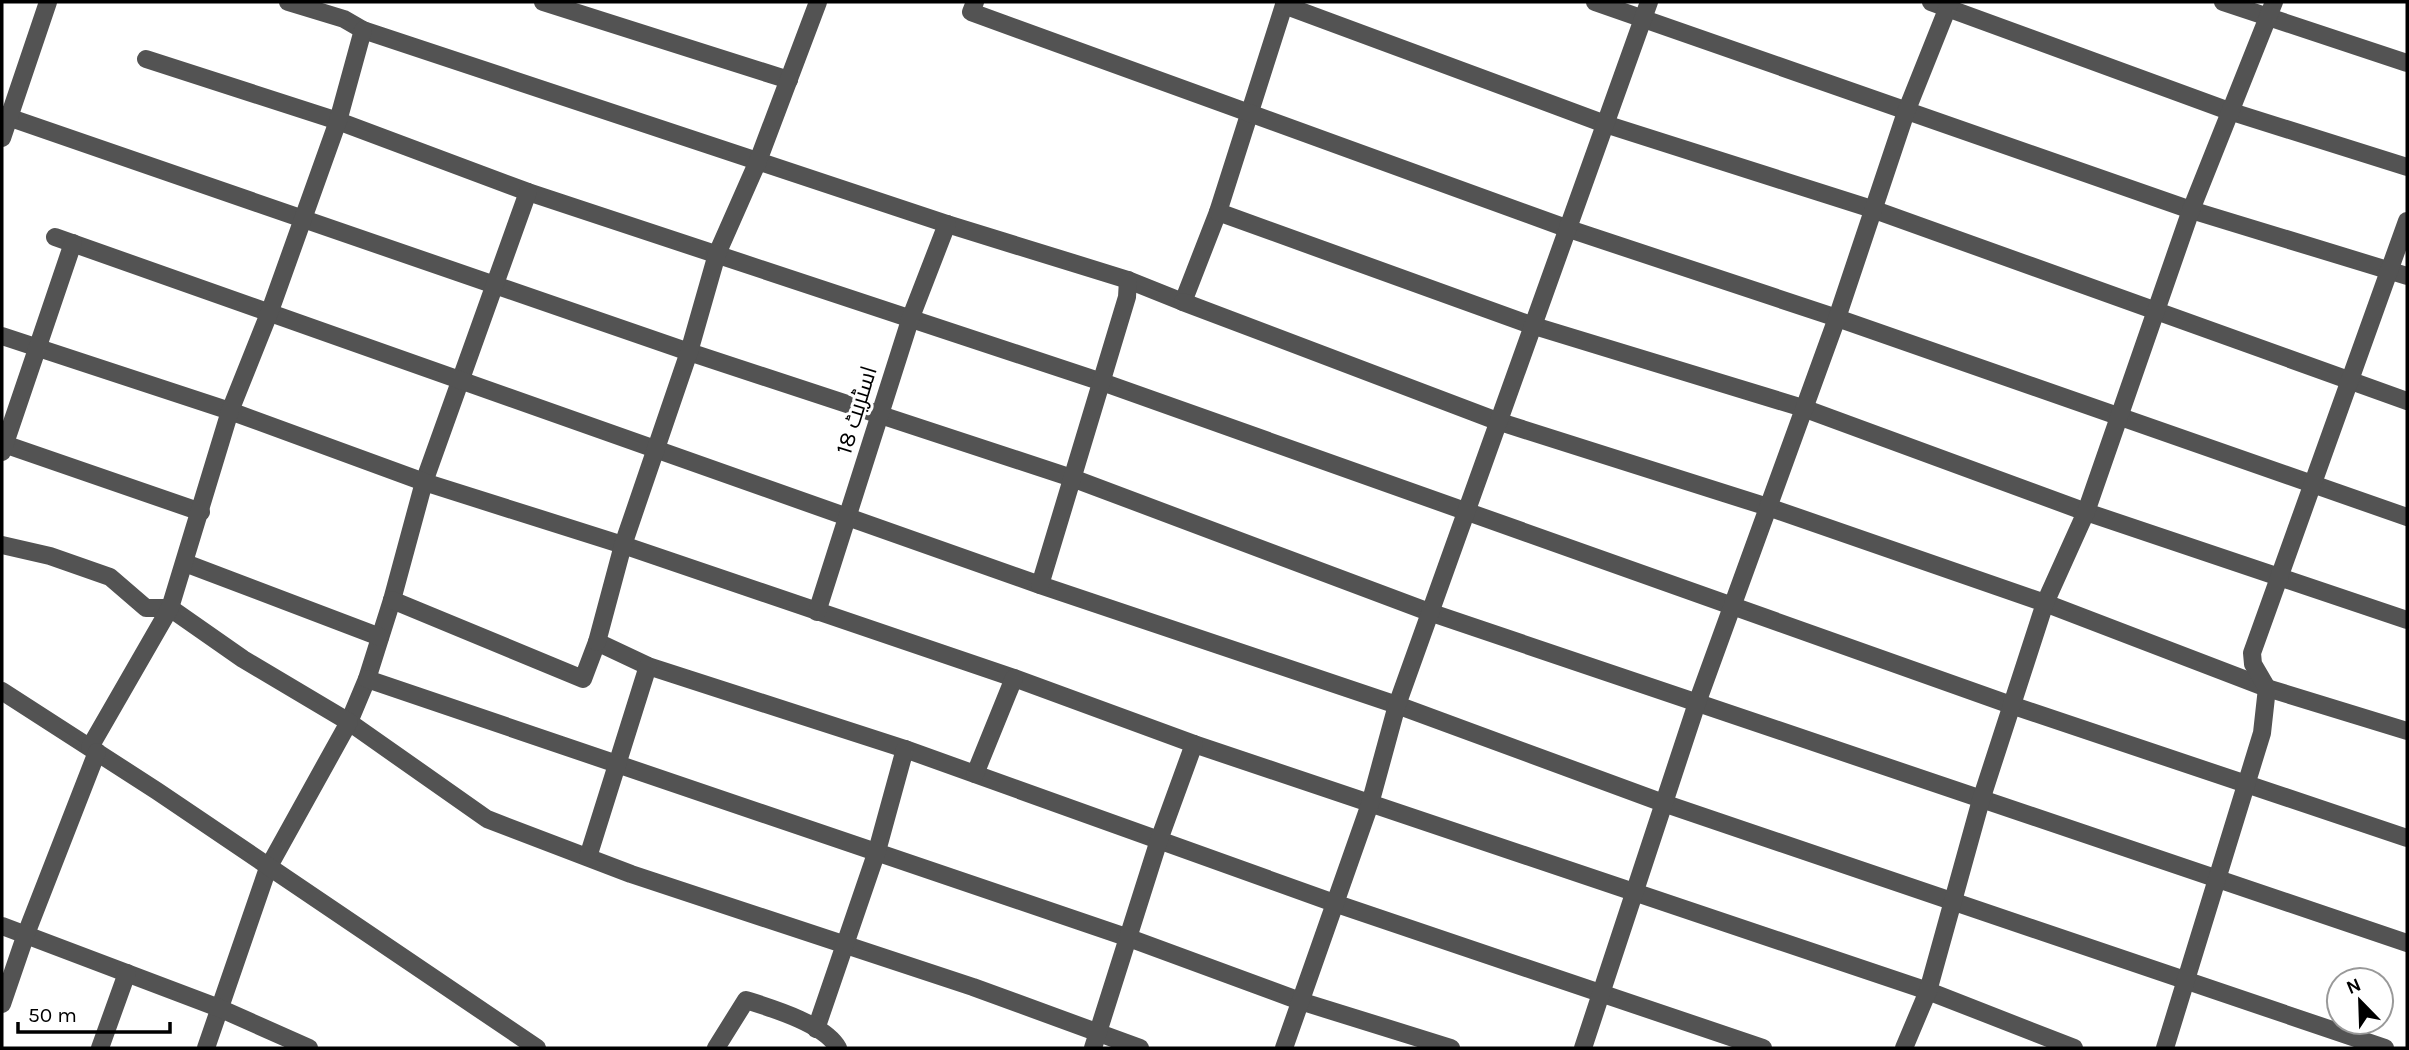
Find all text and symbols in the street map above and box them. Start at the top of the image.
street label: اسٹریٹ 18 [830,363,883,458]
north arrow [2325,966,2395,1036]
text: N [2343,973,2364,999]
scale bar [18,990,170,1034]
text: 50 m [28,1003,77,1027]

